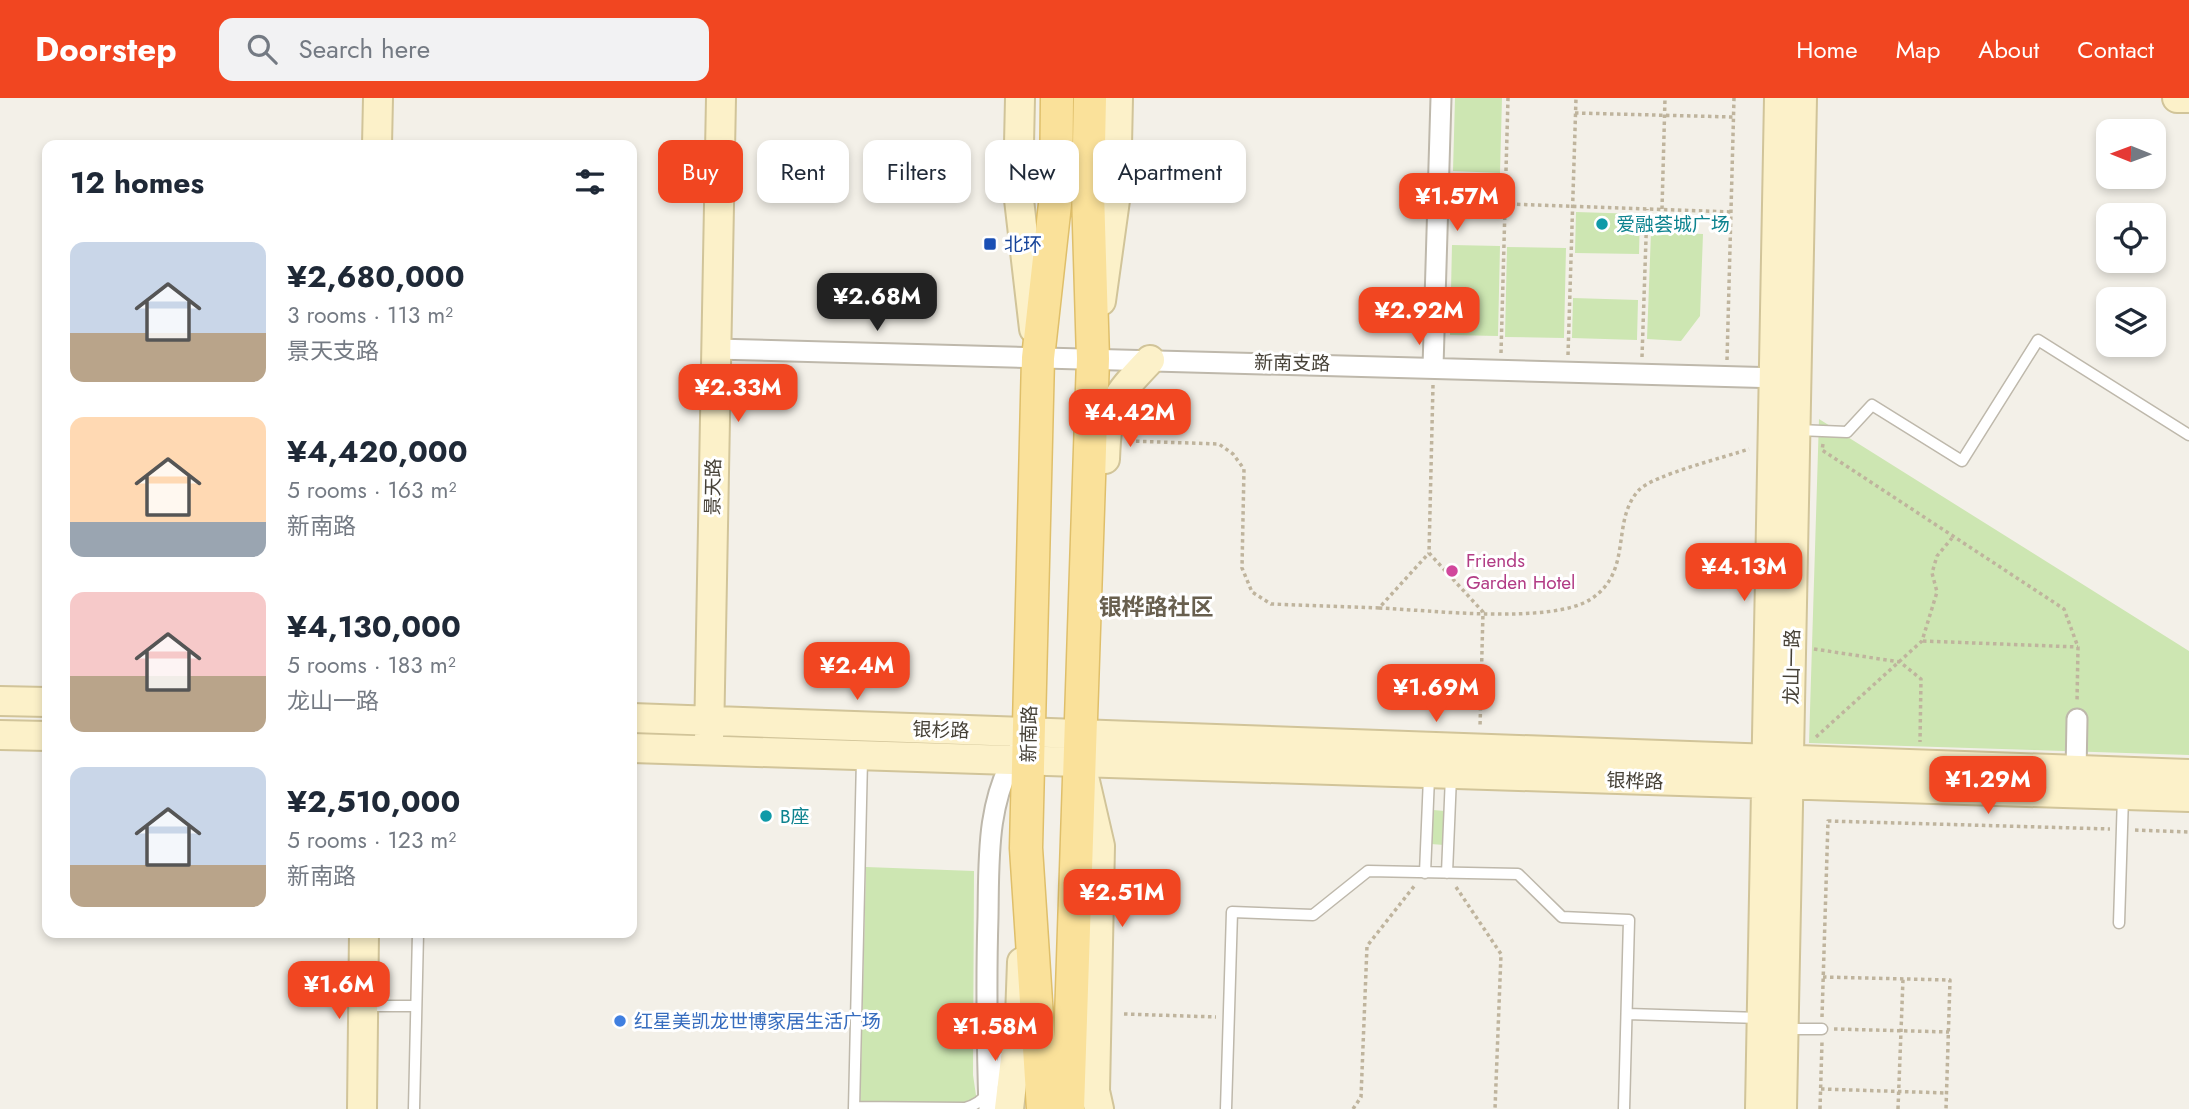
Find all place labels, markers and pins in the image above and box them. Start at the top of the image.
pin: ¥1.57M [1400,174,1514,233]
place label: 爱融荟城广场 [1616,211,1730,238]
marker: 爱融荟城广场 [1594,216,1610,232]
place label: 北环 [1004,231,1042,258]
marker: 北环 [982,236,998,252]
pin: ¥2.68M [820,274,934,333]
pin: ¥2.92M [1362,288,1476,347]
pin: ¥2.33M [681,364,795,424]
pin: ¥4.42M [1073,390,1187,449]
pin: ¥4.13M [1687,544,1801,603]
place label: Friends Garden Hotel [1466,547,1575,596]
marker: Friends Garden Hotel [1444,563,1460,579]
pin: ¥2.4M [808,642,906,702]
pin: ¥1.69M [1379,664,1493,724]
pin: ¥1.29M [1931,756,2045,816]
place label: B座 [780,803,810,830]
marker: B座 [758,808,774,824]
pin: ¥2.51M [1065,870,1179,929]
pin: ¥1.6M [290,962,388,1021]
pin: ¥1.58M [938,1004,1052,1063]
place label: 红星美凯龙世博家居生活广场 [634,1008,881,1035]
marker: 红星美凯龙世博家居生活广场 [612,1013,628,1029]

